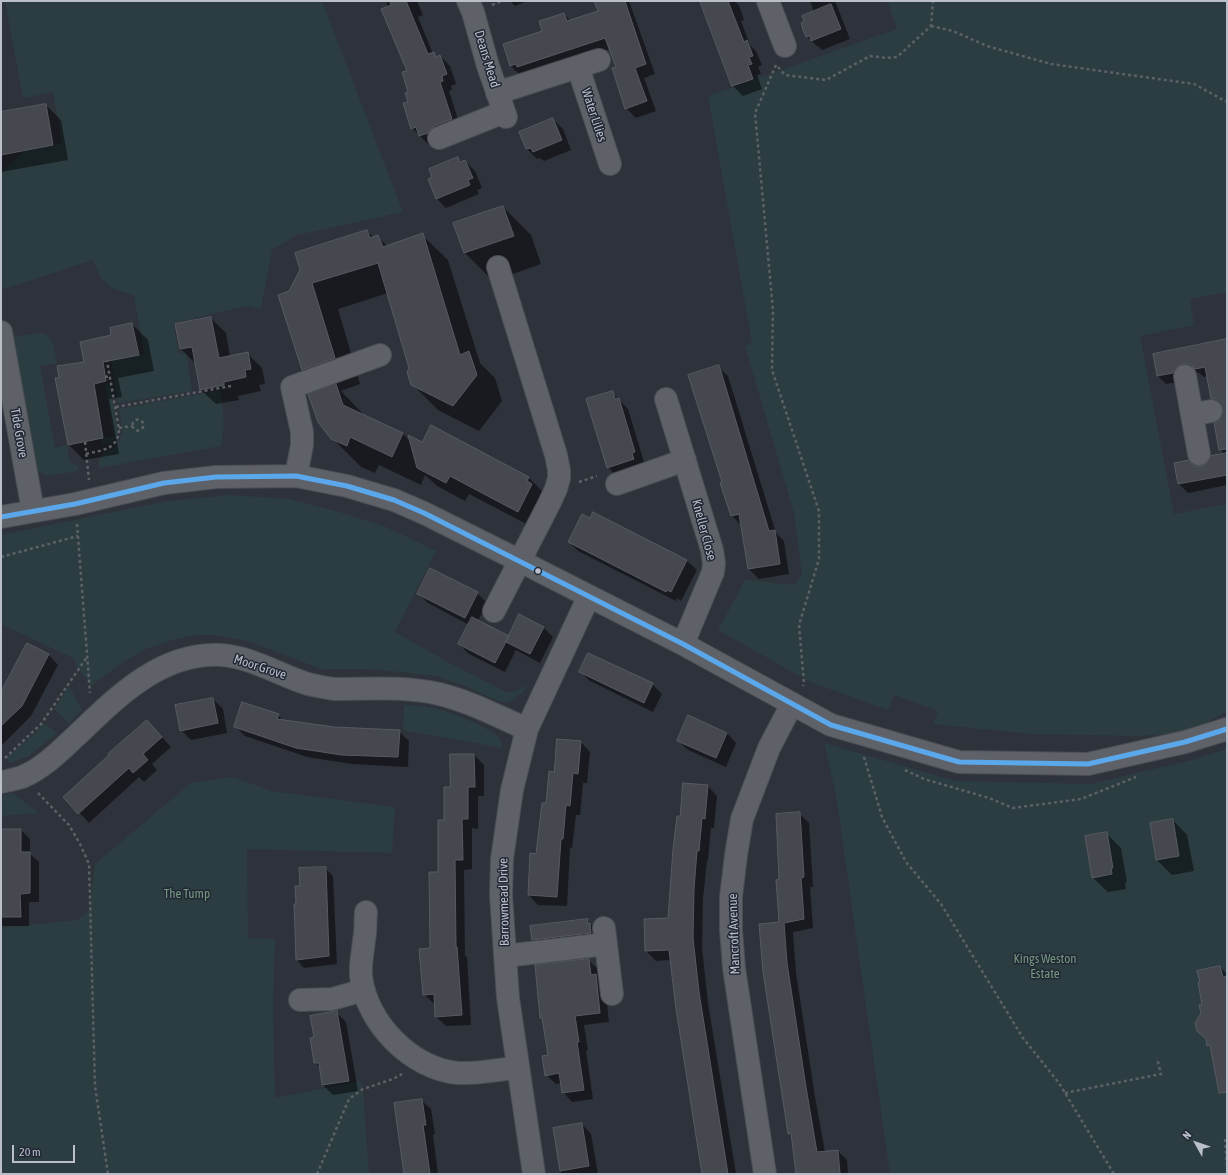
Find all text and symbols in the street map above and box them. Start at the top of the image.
street label: Deans Mead [471,29,503,89]
street label: Water Lilies [578,86,610,144]
street label: Tide Grove [7,407,31,459]
street label: Kneller Close [688,498,720,562]
unlabelled marker [533,566,543,576]
street label: Moor Grove [232,651,288,683]
street label: Barrowmead Drive [495,858,513,946]
park label: The Tump [164,886,210,902]
street label: Mancroft Avenue [725,893,743,975]
park label: Kings Weston Estate [1013,951,1077,982]
north arrow [1176,1123,1216,1163]
text: N [1180,1129,1193,1142]
scale bar [14,1137,77,1163]
text: 20 m [19,1145,41,1159]

